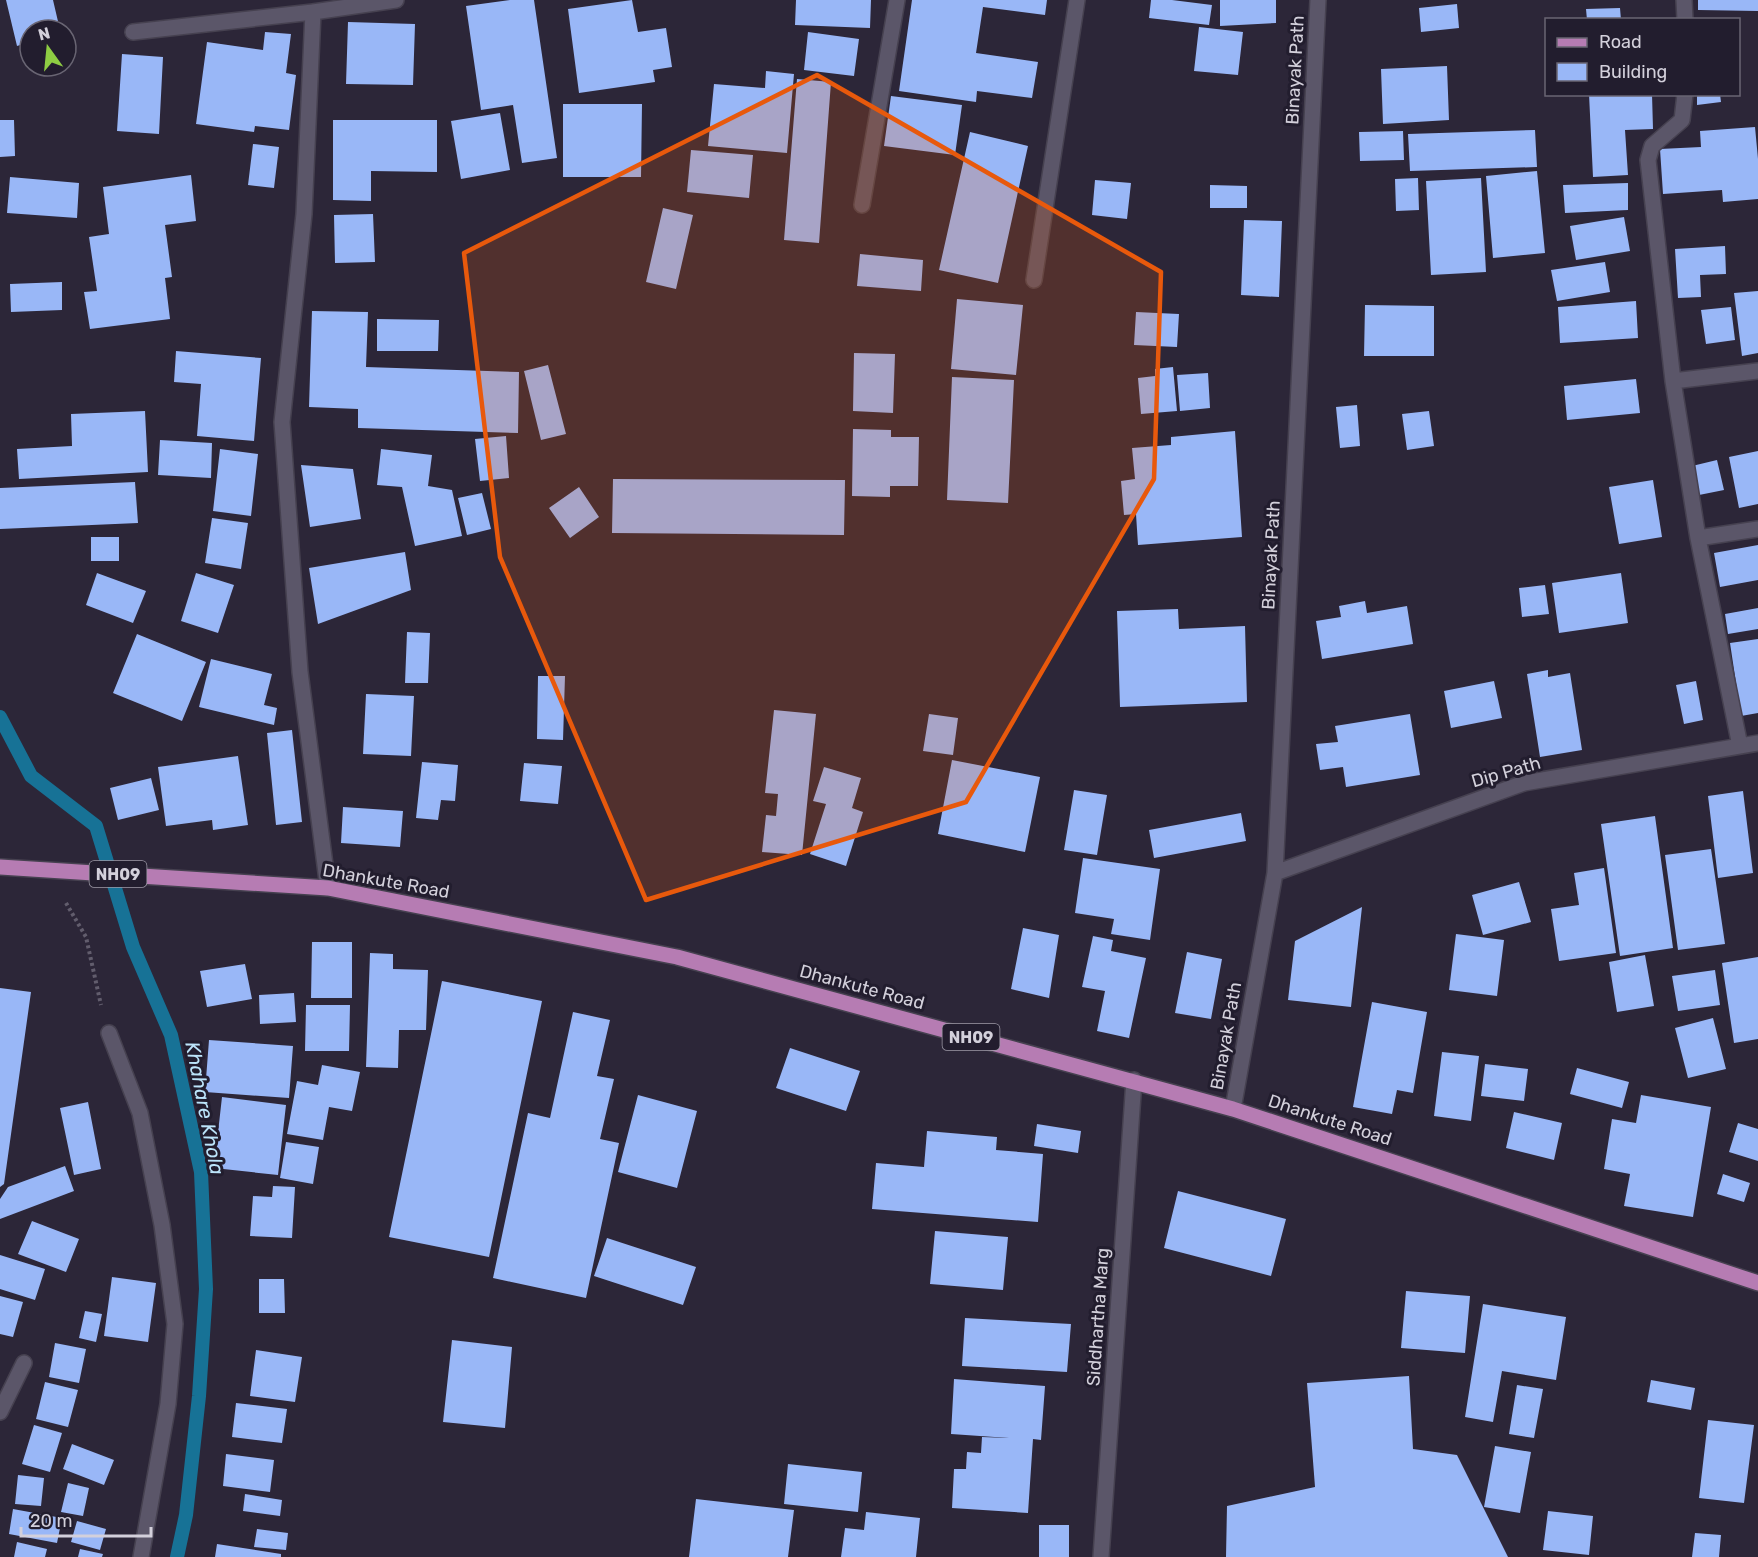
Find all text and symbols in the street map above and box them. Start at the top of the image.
street label: Binayak Path [1281,15,1309,125]
north arrow [18,18,78,78]
legend [1545,18,1740,96]
text: N [36,23,52,45]
text: Road [1599,31,1642,53]
text: Building [1599,61,1667,83]
street label: Binayak Path [1257,500,1285,610]
street label: Dip Path [1469,752,1543,792]
street label: Dhankute Road [321,859,451,903]
road number: NH09 [90,861,146,887]
street label: Dhankute Road [797,960,927,1014]
street label: Binayak Path [1206,980,1246,1092]
road number: NH09 [942,1024,1000,1050]
water label: Khahare Khola [180,1039,230,1177]
street label: Dhankute Road [1265,1090,1395,1150]
street label: Siddhartha Marg [1082,1247,1114,1387]
scale bar [21,1500,152,1538]
text: 20 m [30,1510,72,1532]

